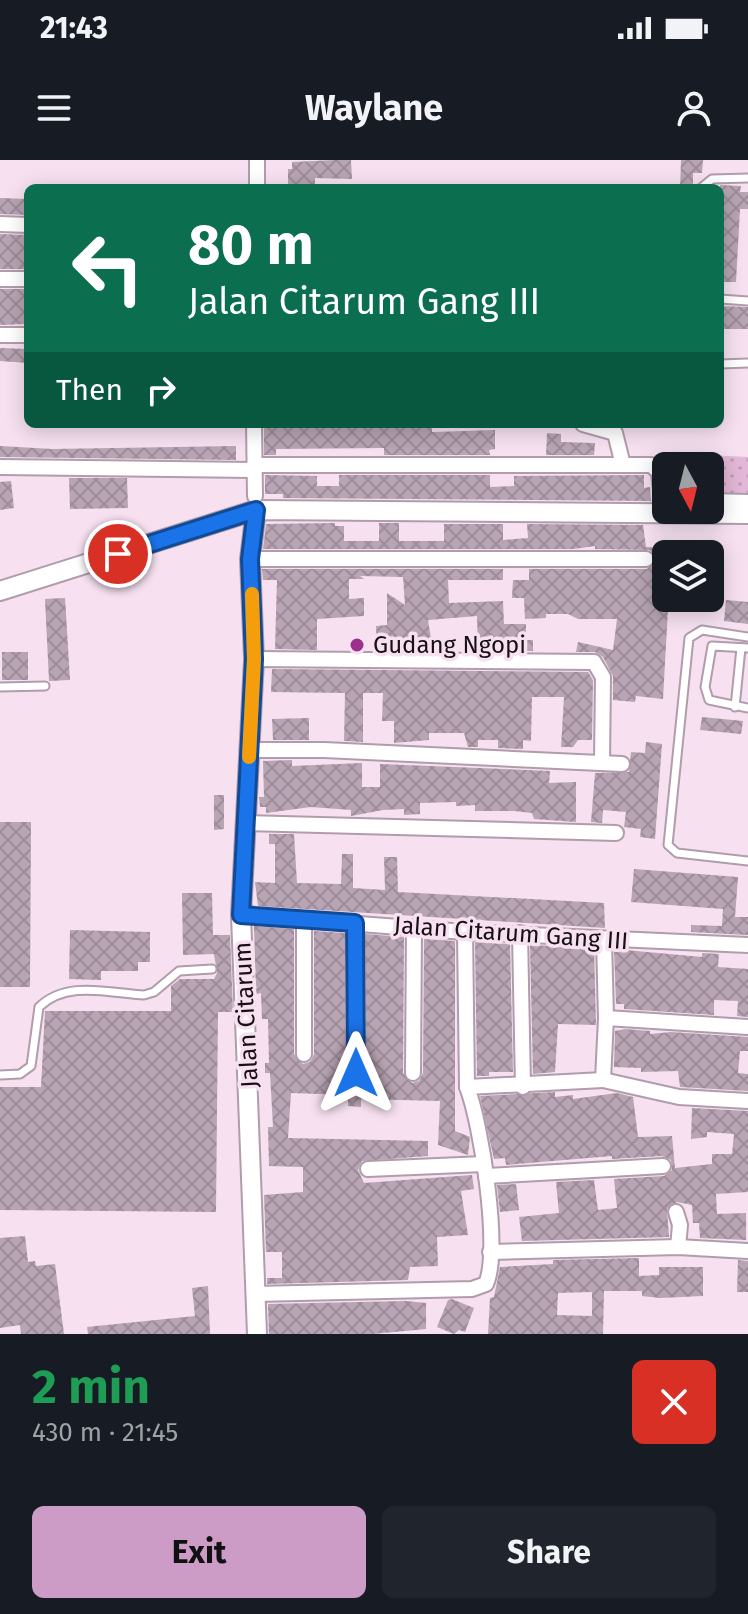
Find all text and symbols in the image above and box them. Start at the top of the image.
text: 21:43 [40,10,108,46]
icon: menu [32,86,76,130]
text: Waylane [305,86,443,130]
icon: person [672,86,716,130]
text: 80 m [188,212,314,279]
icon: left [56,216,160,320]
text: Jalan Citarum Gang III [188,280,540,324]
icon: right [139,368,183,412]
text: Then [56,372,123,408]
north arrow [652,452,724,524]
map controls [652,452,724,612]
pin [84,520,152,588]
icon: arrive [96,532,140,576]
button: layers [652,540,724,612]
place label: Gudang Ngopi [373,631,526,659]
marker: Gudang Ngopi [348,636,366,654]
street label: Jalan Citarum Gang III [393,911,629,955]
street label: Jalan Citarum [228,941,264,1089]
position arrow [314,1031,398,1115]
text: 2 min [32,1358,150,1416]
button: close [632,1360,716,1444]
text: 430 m · 21:45 [32,1417,178,1448]
button: Exit [32,1506,366,1598]
button: Share [382,1506,716,1598]

